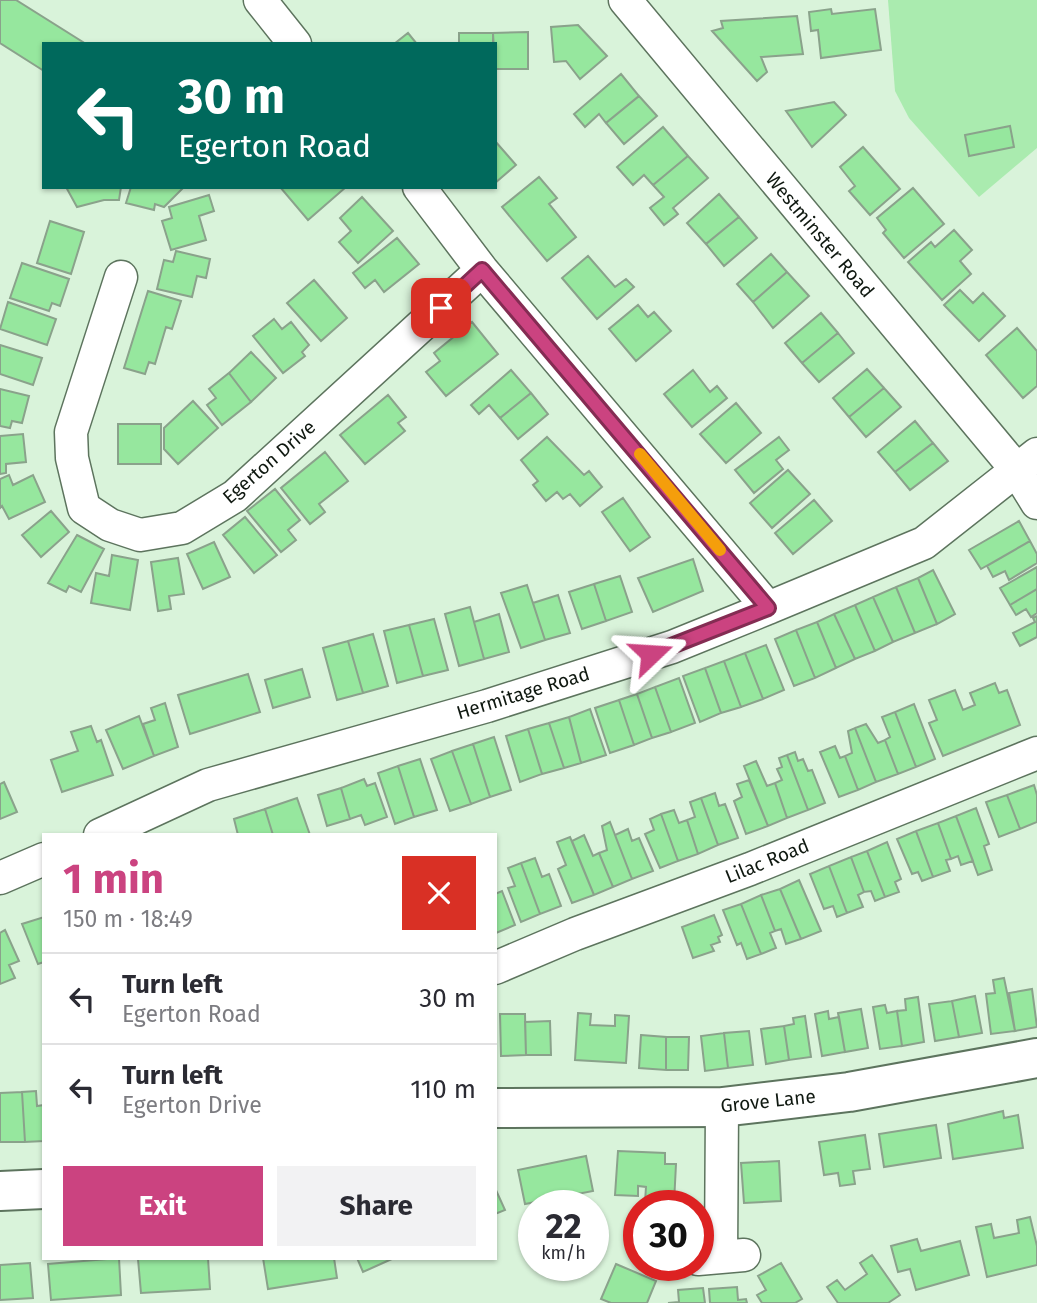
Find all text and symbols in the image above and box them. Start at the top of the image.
text: 30 m [178,67,285,126]
icon: left [63,70,154,161]
text: Egerton Road [178,127,371,165]
street label: Westminster Road [761,168,879,302]
pin [411,278,471,338]
icon: arrive [422,289,460,327]
street label: Egerton Drive [218,415,320,509]
position arrow [614,617,688,691]
street label: Hermitage Road [454,662,592,724]
street label: Lilac Road [722,834,812,888]
text: 1 min [63,854,164,904]
button: close [402,856,476,930]
text: 150 m · 18:49 [63,905,193,933]
text: Turn left [122,969,223,1000]
icon: left [63,980,101,1018]
text: 30 m [419,983,476,1014]
text: Egerton Road [122,1000,261,1028]
text: Turn left [122,1060,223,1091]
icon: left [63,1071,101,1109]
text: 110 m [410,1074,476,1105]
street label: Grove Lane [719,1085,817,1117]
text: Egerton Drive [122,1091,262,1119]
button: Exit [63,1166,263,1246]
button: Share [277,1166,476,1246]
speed limit sign: 30 [623,1190,714,1281]
text: 22 [545,1205,582,1247]
text: km/h [541,1242,586,1264]

